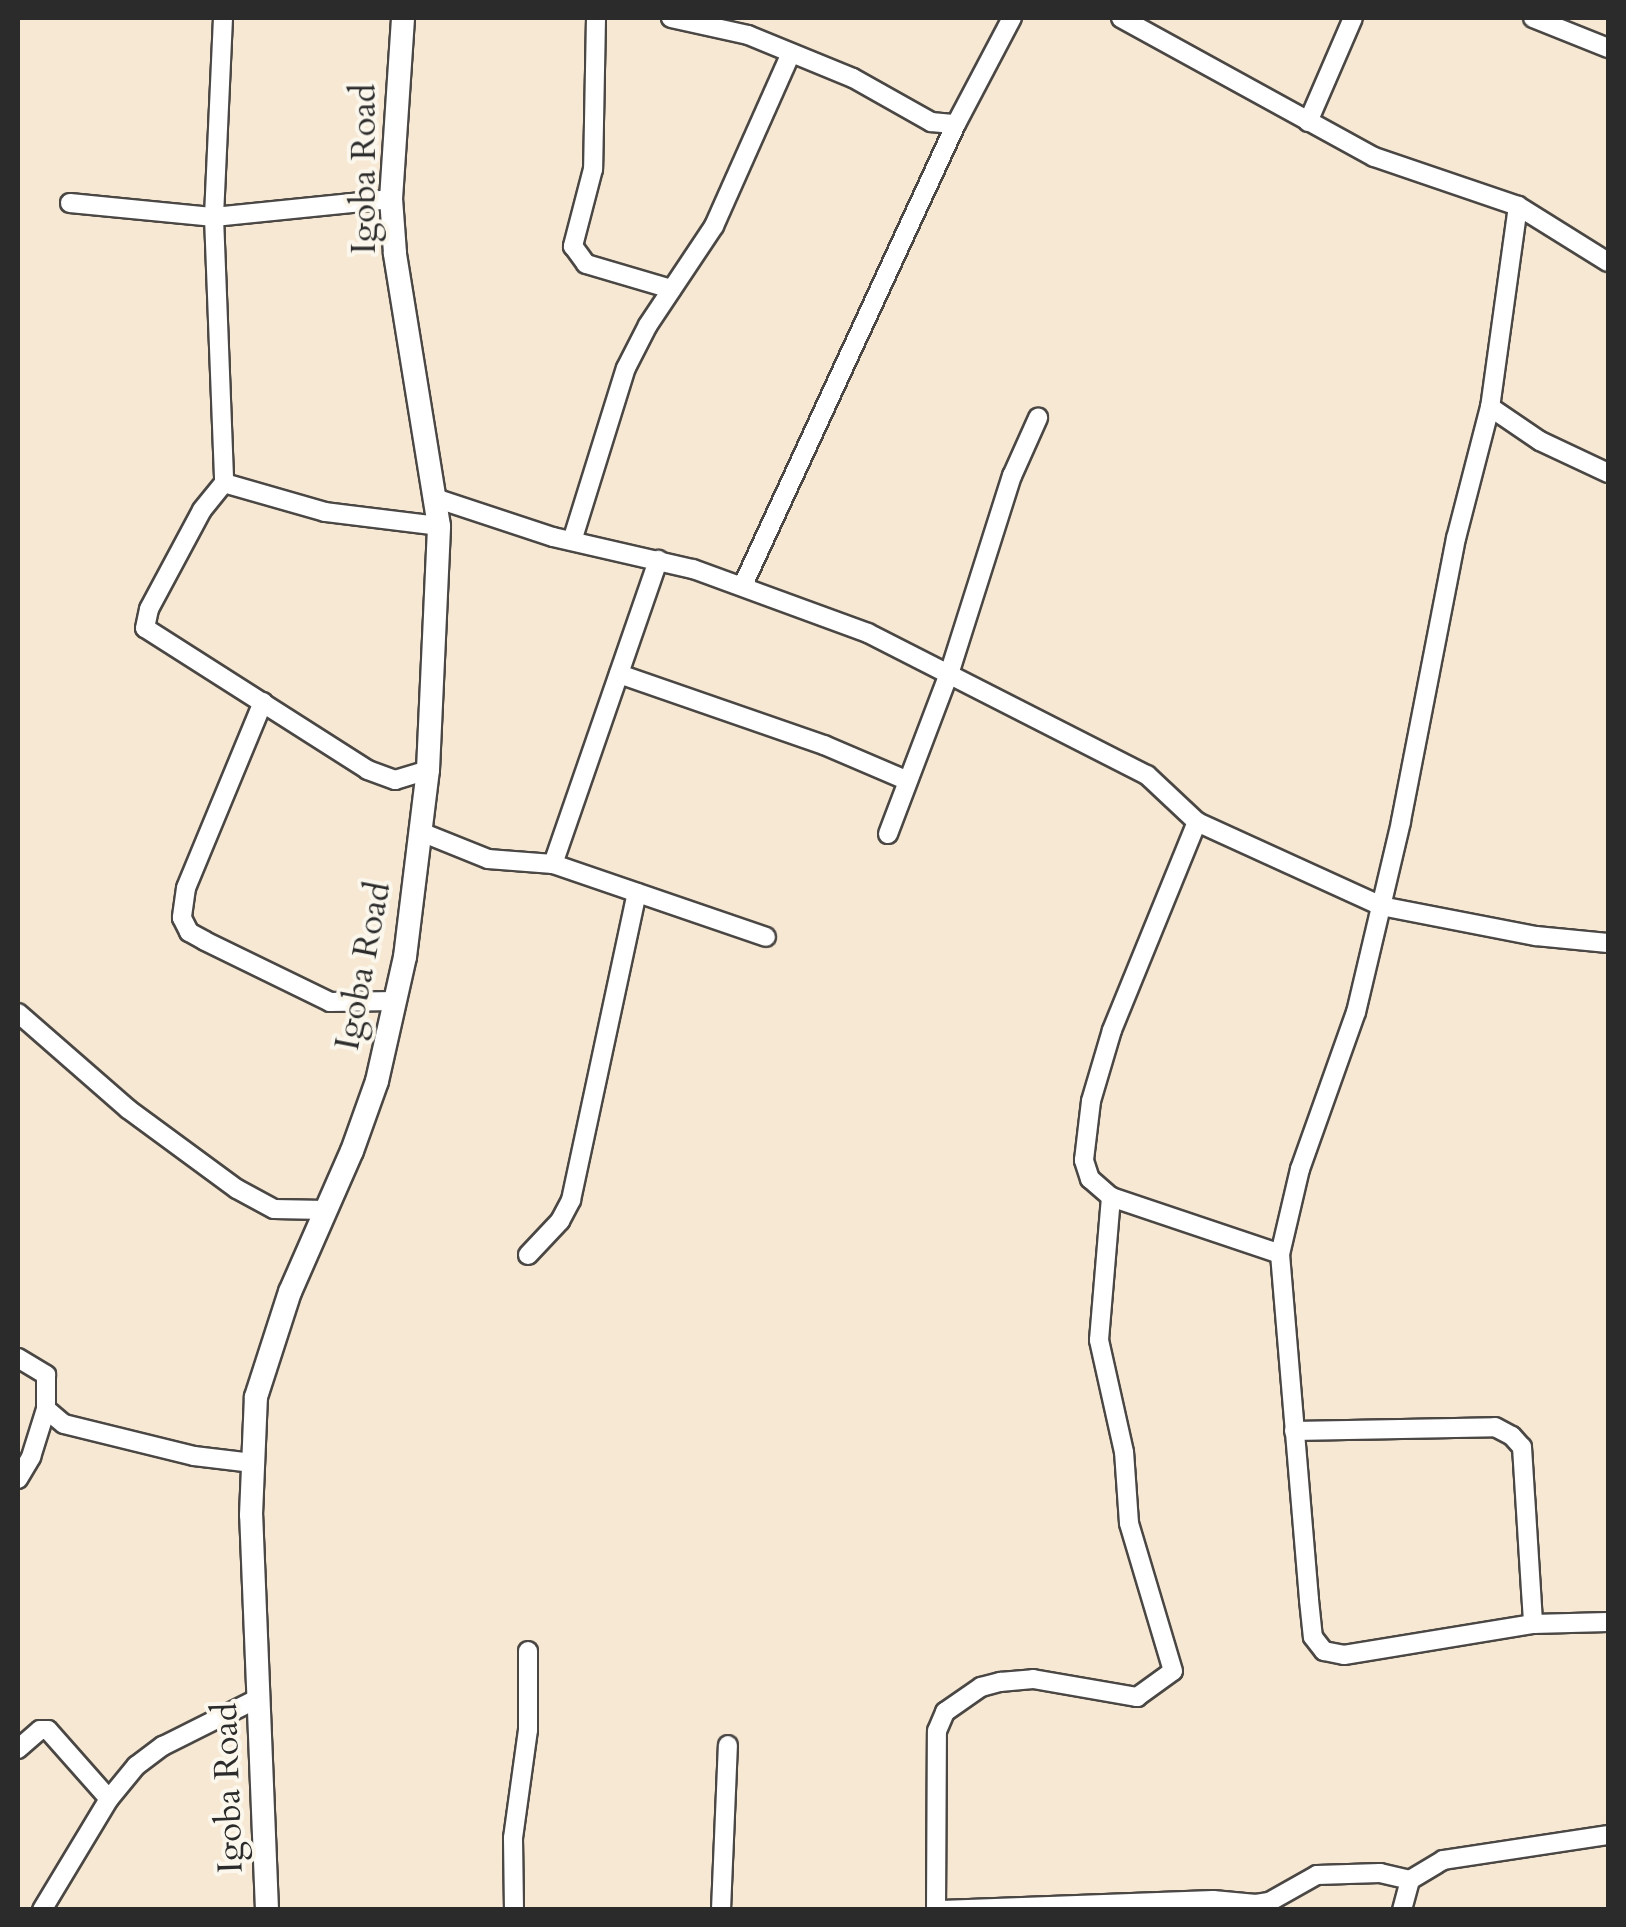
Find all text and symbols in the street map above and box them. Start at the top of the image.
street label: Igoba Road [343,84,385,254]
street label: Igoba Road [326,878,400,1054]
street label: Igoba Road [204,1702,252,1874]

